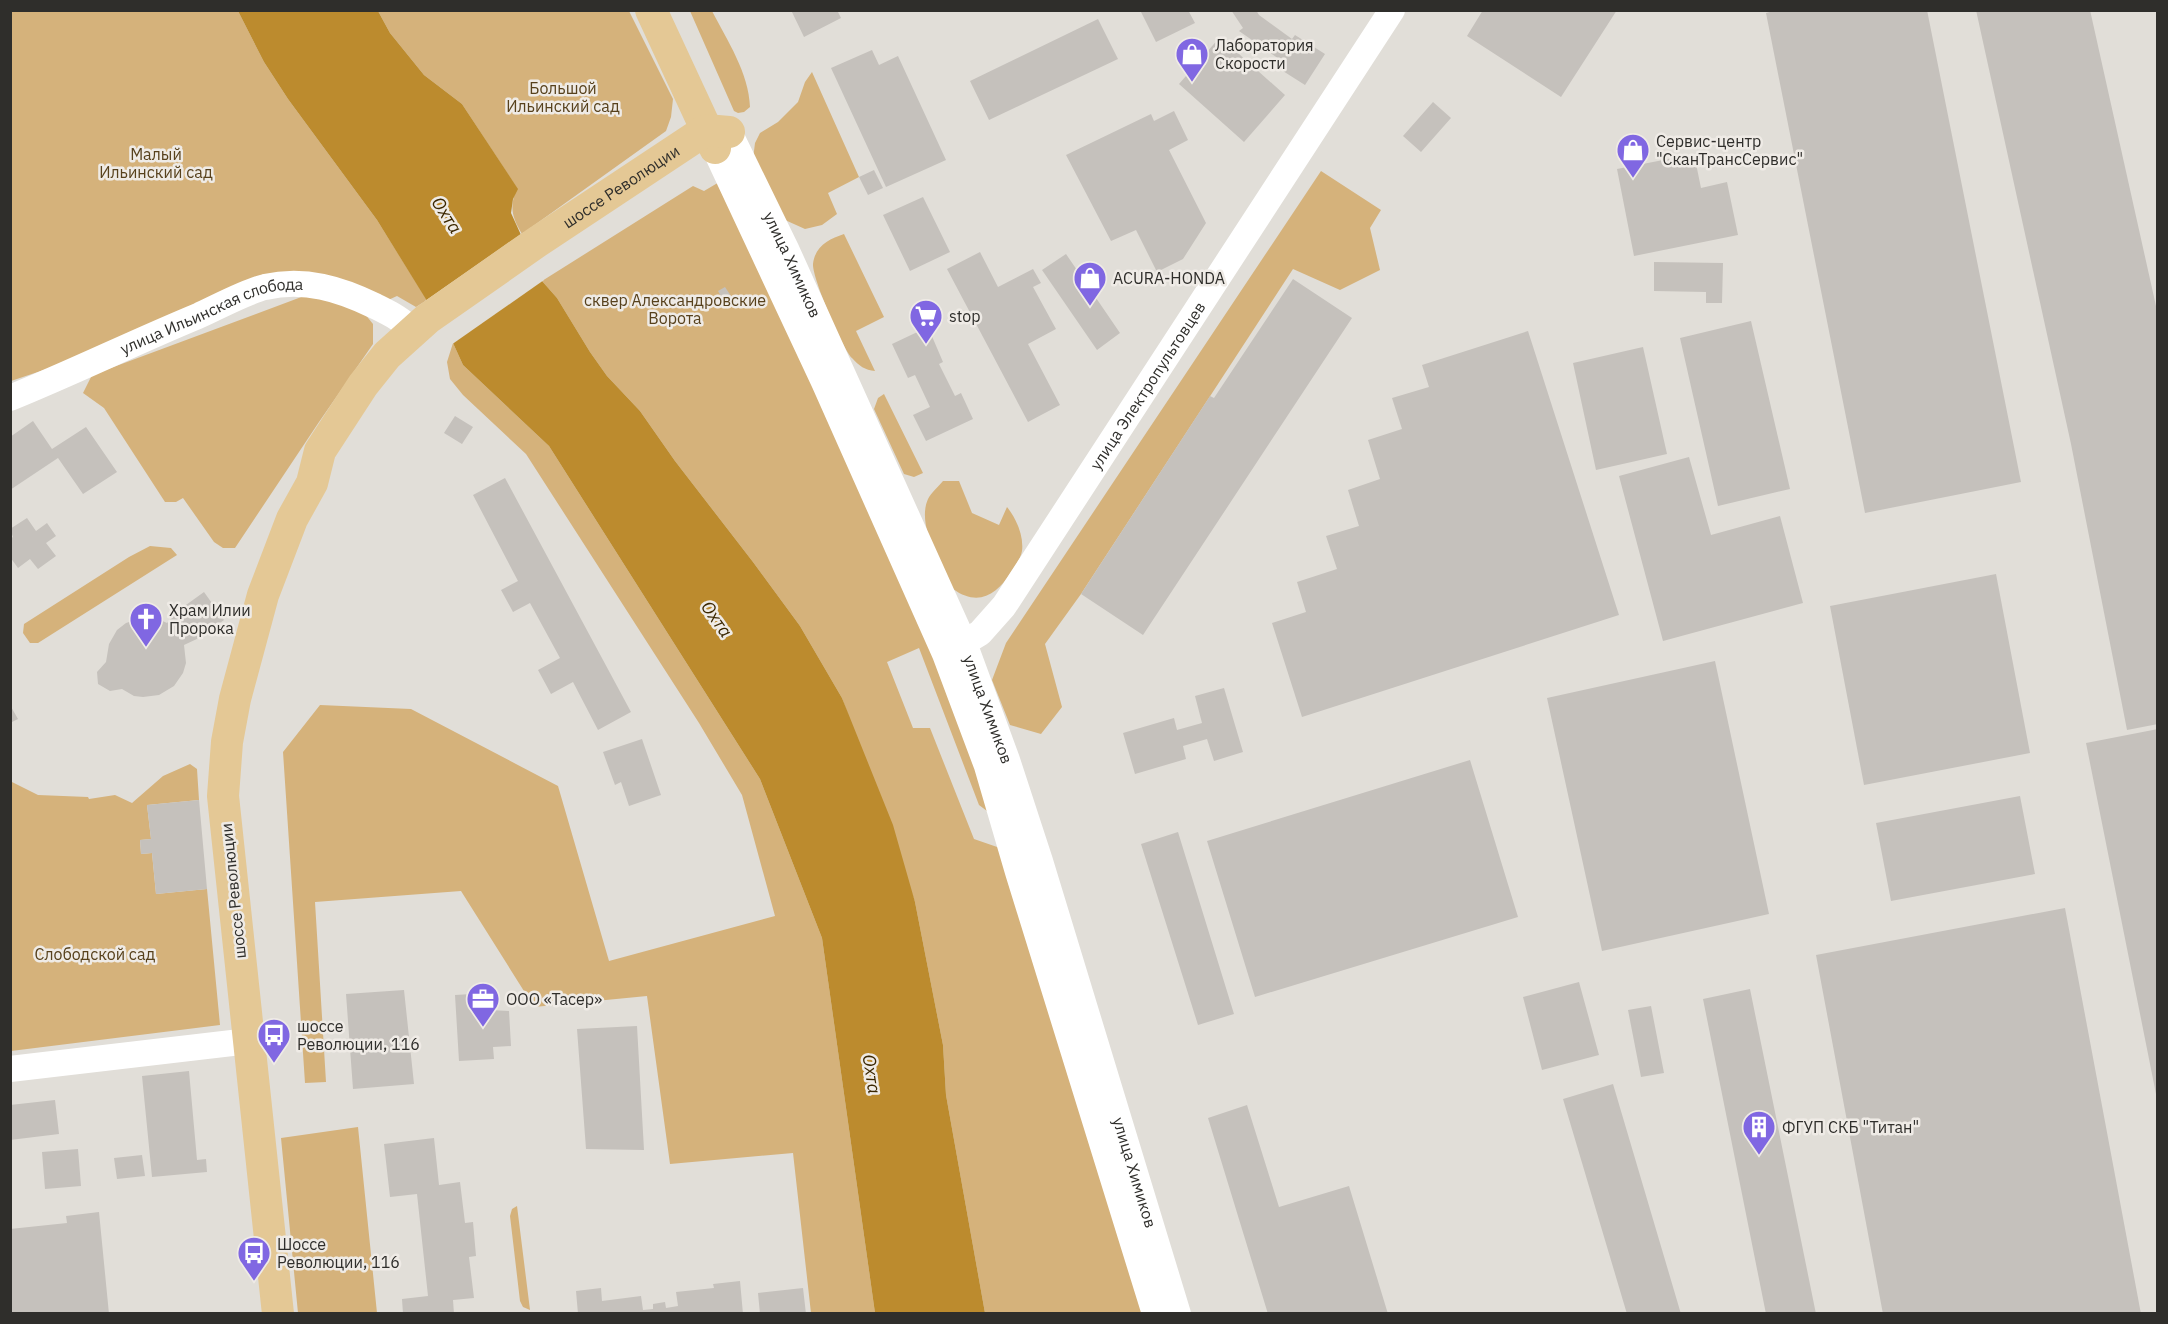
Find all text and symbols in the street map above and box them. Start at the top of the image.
place label: Лаборатория Скорости [1215,35,1314,73]
shop icon: Лаборатория Скорости [1174,36,1210,83]
park label: Большой Ильинский сад [506,78,620,116]
place label: Сервис-центр "СканТрансСервис" [1656,131,1803,169]
shop icon: Сервис-центр "СканТрансСервис" [1615,132,1651,179]
street label: шоссе Революции [559,140,683,232]
park label: Малый Ильинский сад [99,144,213,182]
water label: Охта [427,192,467,238]
street label: улица Химиков [759,208,826,321]
shop icon: ACURA-HONDA [1072,260,1108,307]
place label: ACURA-HONDA [1113,268,1225,288]
street label: улица Ильинская слобода [117,274,304,359]
park label: сквер Александровские Ворота [584,290,766,328]
supermarket icon: stop [908,298,944,345]
street label: улица Электропультовцев [1085,298,1209,473]
place label: stop [949,306,980,326]
water label: Охта [696,596,738,642]
place label: Храм Илии Пророка [169,600,251,638]
church icon: Храм Илии Пророка [128,601,164,648]
street label: улица Химиков [959,652,1017,766]
street label: шоссе Революции [216,822,250,960]
park label: Слободской сад [35,944,156,964]
office icon: ООО «Тасер» [465,981,501,1028]
place label: ООО «Тасер» [506,989,602,1009]
place label: шоссе Революции, 116 [297,1016,420,1054]
bus stop icon: шоссе Революции, 116 [256,1017,292,1064]
water label: Охта [858,1053,886,1095]
building icon: ФГУП СКБ "Титан" [1741,1109,1777,1156]
street label: улица Химиков [1109,1115,1161,1230]
place label: ФГУП СКБ "Титан" [1782,1117,1919,1137]
place label: Шоссе Революции, 116 [277,1234,400,1272]
bus stop icon: Шоссе Революции, 116 [236,1235,272,1282]

